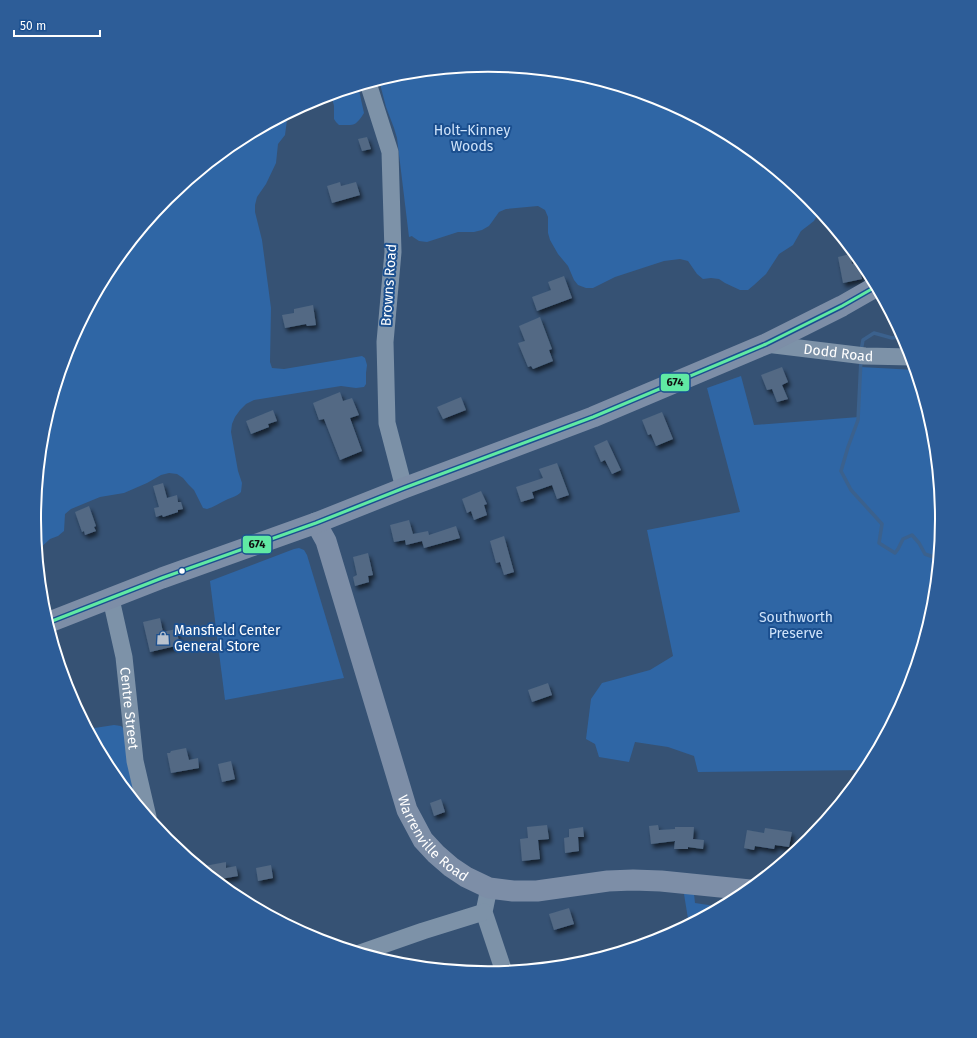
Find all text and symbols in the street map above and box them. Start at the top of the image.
scale bar [14,12,100,38]
text: 50 m [20,19,46,33]
park label: Holt–Kinney Woods [434,122,510,155]
street label: Browns Road [378,243,400,327]
street label: Dodd Road [803,340,873,365]
line badge: 674 [660,373,690,392]
text: 674 [667,376,683,389]
line badge: 674 [242,535,272,554]
text: 674 [249,538,265,551]
unlabelled marker [177,566,187,576]
park label: Southworth Preserve [759,609,833,642]
place label: Mansfield Center General Store [174,622,281,655]
shop icon: Mansfield Center General Store [155,630,171,646]
street label: Centre Street [117,666,142,751]
street label: Warrenville Road [394,793,472,885]

